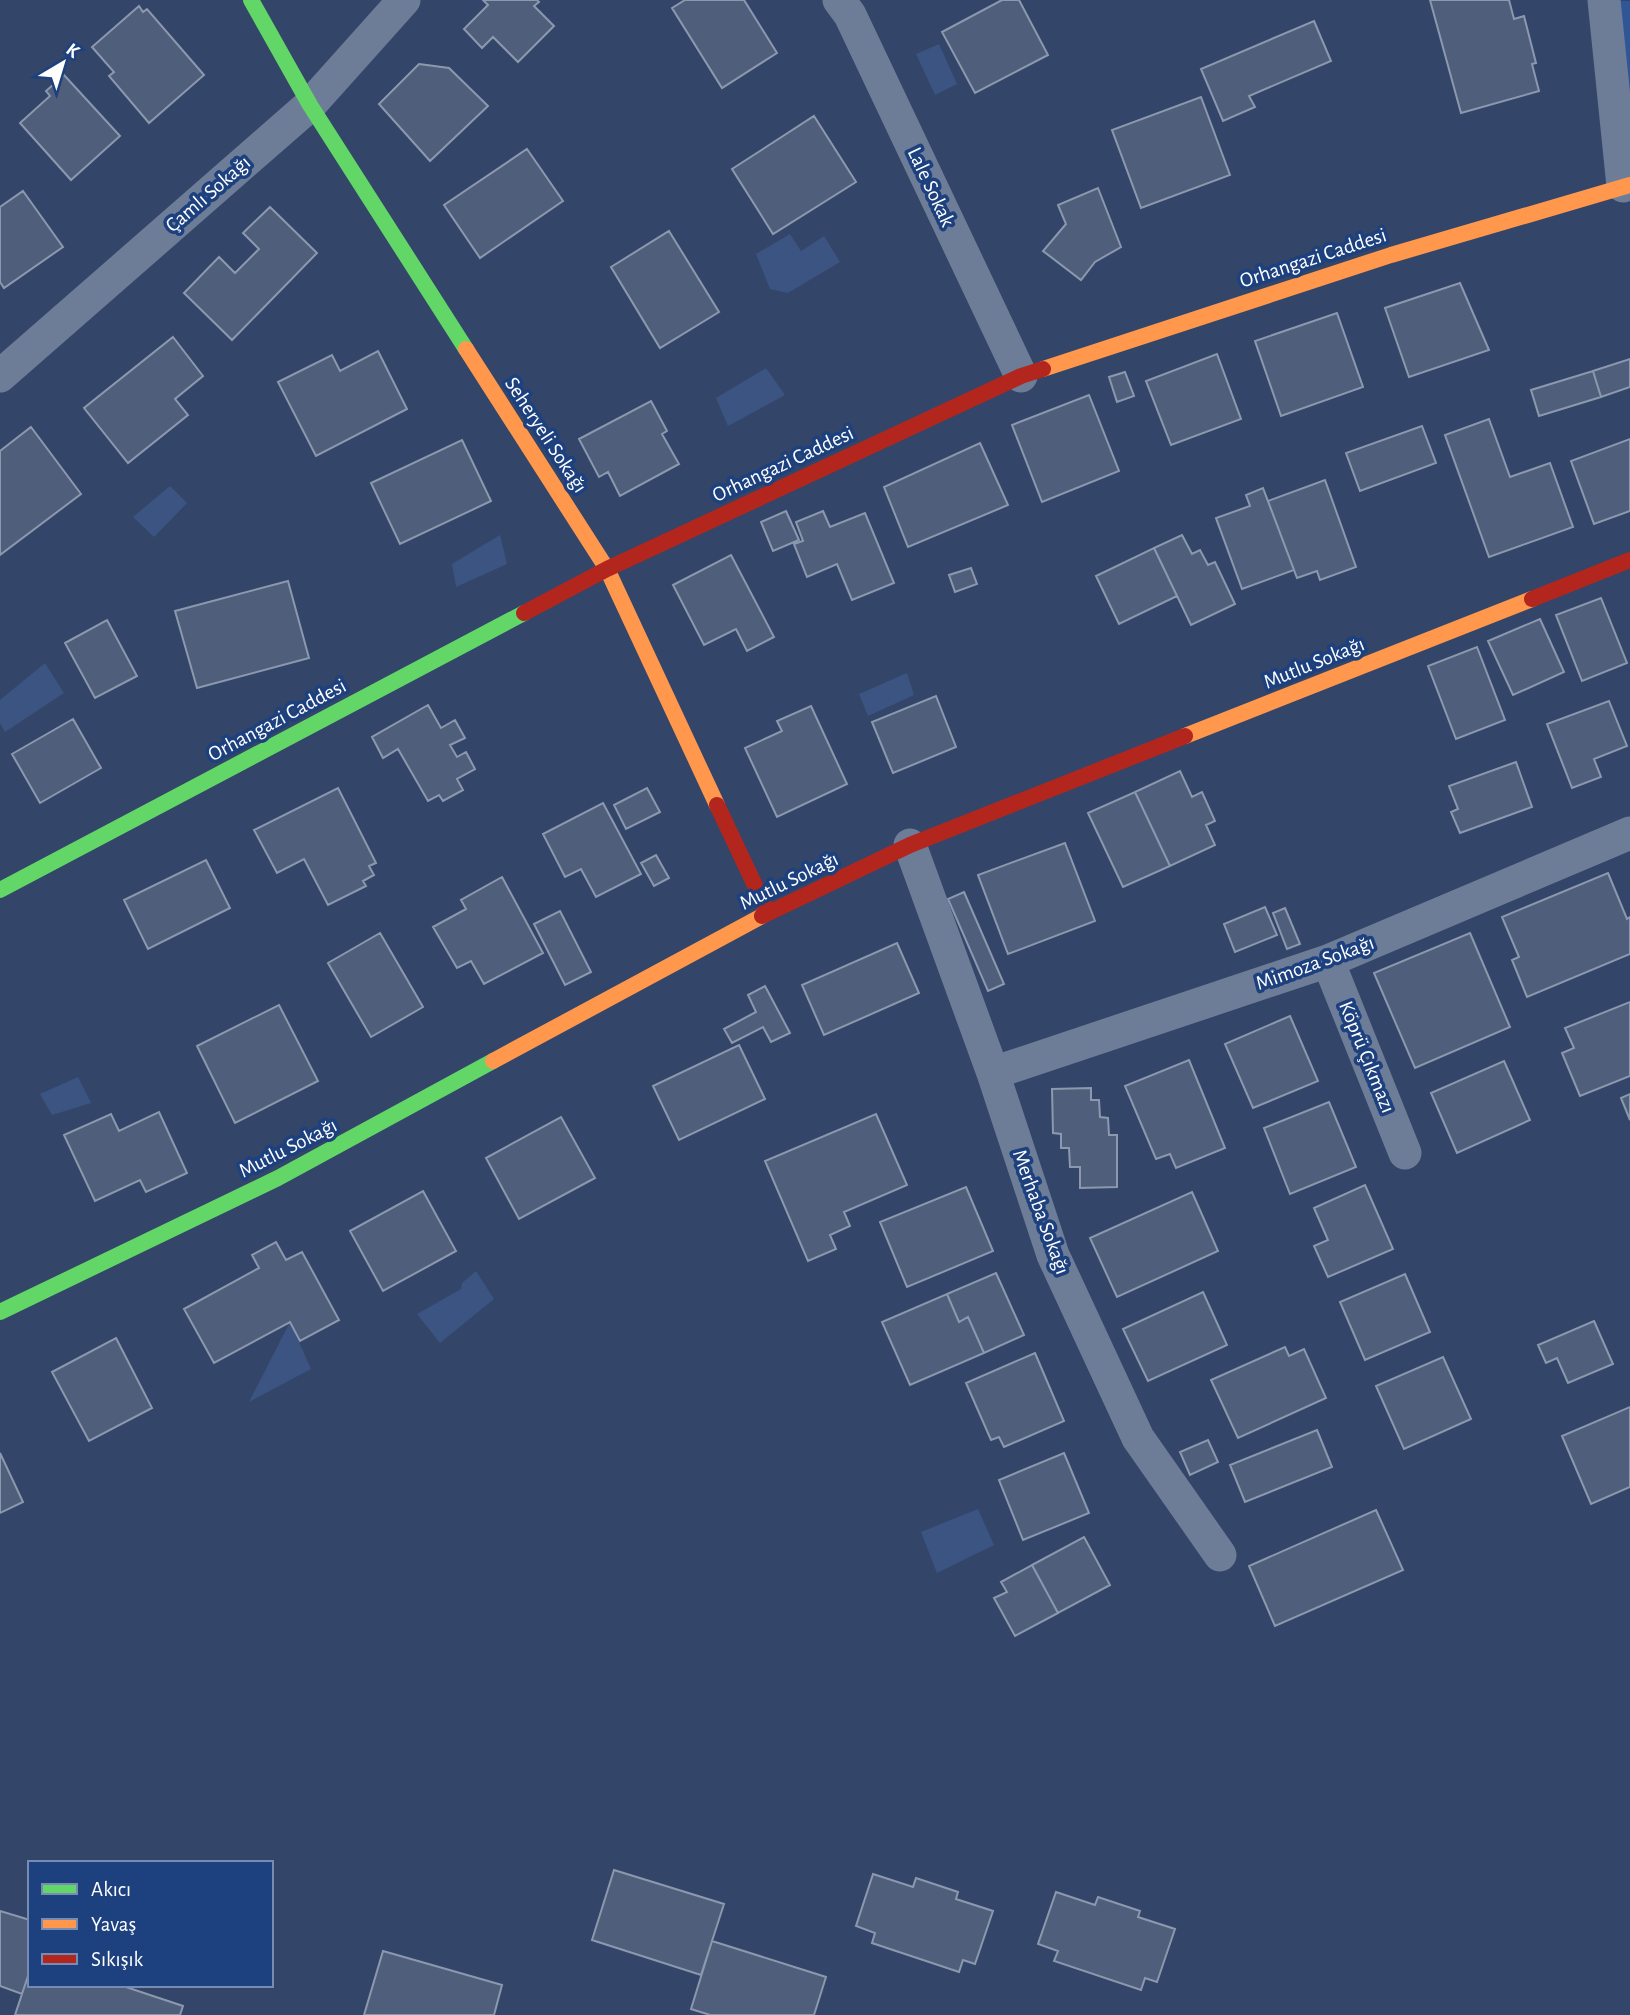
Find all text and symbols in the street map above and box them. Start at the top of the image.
north arrow [28,28,98,98]
text: K [62,40,83,62]
street label: Lale Sokak [904,144,959,230]
street label: Çamlı Sokağı [162,152,254,236]
street label: Orhangazi Caddesi [1237,224,1389,292]
street label: Seheryeli Sokağı [501,374,591,496]
street label: Orhangazi Caddesi [709,422,857,506]
street label: Mutlu Sokağı [1261,633,1367,693]
street label: Orhangazi Caddesi [204,675,350,765]
street label: Mutlu Sokağı [736,848,842,914]
street label: Mimoza Sokağı [1253,932,1377,994]
street label: Köprü Çıkmazı [1335,998,1399,1116]
street label: Mutlu Sokağı [236,1114,340,1182]
street label: Merhaba Sokağı [1009,1147,1073,1277]
legend [28,1861,273,1987]
text: Akıcı [91,1879,131,1900]
text: Yavaş [91,1914,136,1935]
text: Sıkışık [91,1949,144,1970]

